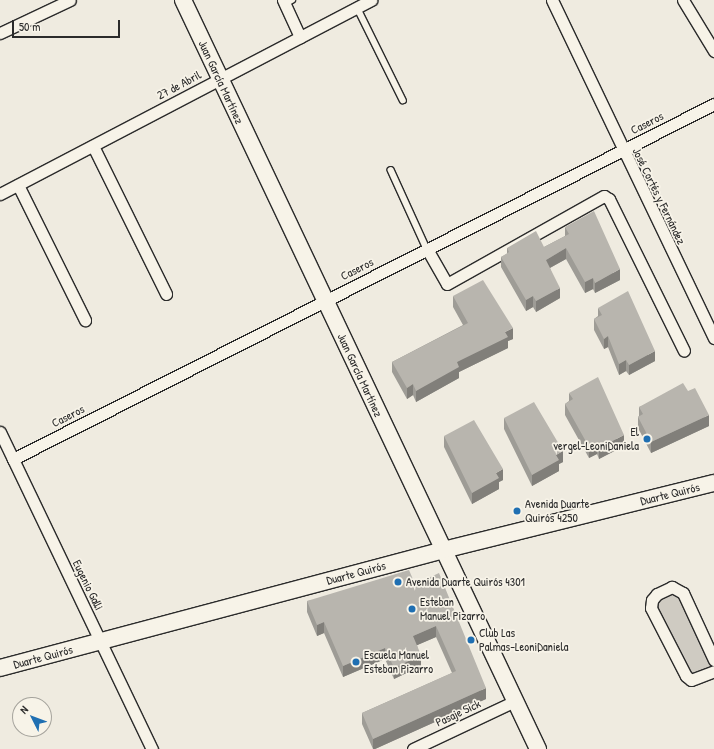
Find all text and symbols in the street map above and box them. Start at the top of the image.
scale bar [14,12,122,38]
text: 50 m [19,18,40,35]
street label: Juan García Martínez [195,38,247,126]
street label: 27 de Abril [155,67,203,103]
street label: Caseros [628,109,666,137]
street label: José Cortés y Fernández [629,145,689,247]
street label: Caseros [338,255,376,283]
street label: Juan García Martínez [334,331,386,419]
street label: Caseros [49,402,87,430]
place label: El vergel-LeoniDaniela [553,425,639,453]
marker: El vergel-LeoniDaniela [642,434,652,444]
street label: Duarte Quirós [639,480,701,508]
place label: Avenida Duarte Quirós 4250 [525,497,589,525]
marker: Avenida Duarte Quirós 4250 [512,506,522,516]
street label: Eugenio Galli [70,557,106,613]
street label: Duarte Quirós [325,558,387,588]
place label: Avenida Duarte Quirós 4301 [406,575,525,589]
marker: Avenida Duarte Quirós 4301 [393,577,403,587]
place label: Esteban Manuel Pizarro [420,595,485,623]
marker: Esteban Manuel Pizarro [407,604,417,614]
place label: Club Las Palmas-LeoniDaniela [479,626,568,654]
marker: Club Las Palmas-LeoniDaniela [466,635,476,645]
street label: Duarte Quirós [12,642,74,672]
place label: Escuela Manuel Esteban Pizarro [364,648,433,676]
marker: Escuela Manuel Esteban Pizarro [351,657,361,667]
street label: Pasaje Sick [433,696,483,730]
north arrow [12,697,52,737]
text: N [17,703,31,717]

